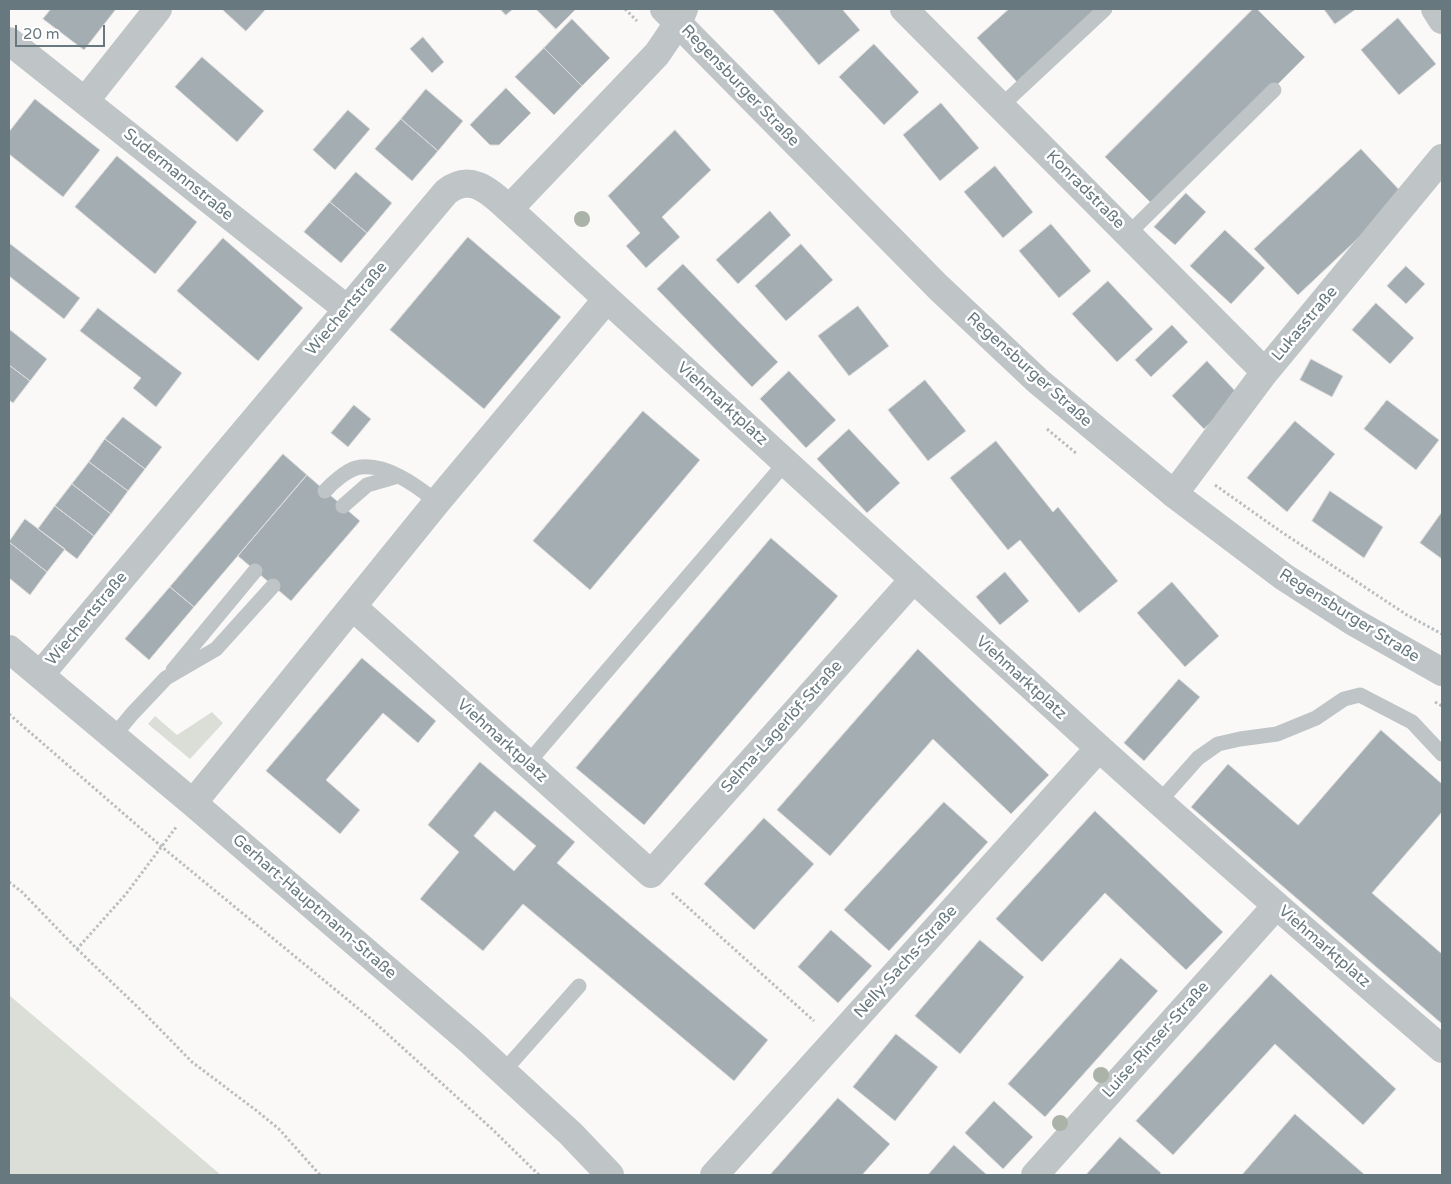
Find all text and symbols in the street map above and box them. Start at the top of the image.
scale bar [18,15,108,47]
street label: Regensburger Straße [677,21,803,151]
text: 20 m [23,25,60,43]
street label: Sudermannstraße [119,125,237,225]
street label: Konradstraße [1042,147,1128,233]
street label: Wiechertstraße [302,258,392,360]
street label: Lukasstraße [1268,283,1342,365]
street label: Regensburger Straße [962,309,1096,431]
street label: Viehmarktplatz [673,358,771,450]
street label: Regensburger Straße [1275,565,1423,667]
street label: Wiechertstraße [42,568,132,670]
street label: Viehmarktplatz [972,632,1070,724]
street label: Selma-Lagerlöf-Straße [717,657,847,797]
street label: Viehmarktplatz [453,695,551,787]
street label: Gerhart-Hauptmann-Straße [228,831,400,983]
street label: Nelly-Sachs-Straße [850,902,962,1022]
street label: Viehmarktplatz [1274,902,1374,992]
street label: Luise-Rinser-Straße [1099,978,1213,1102]

